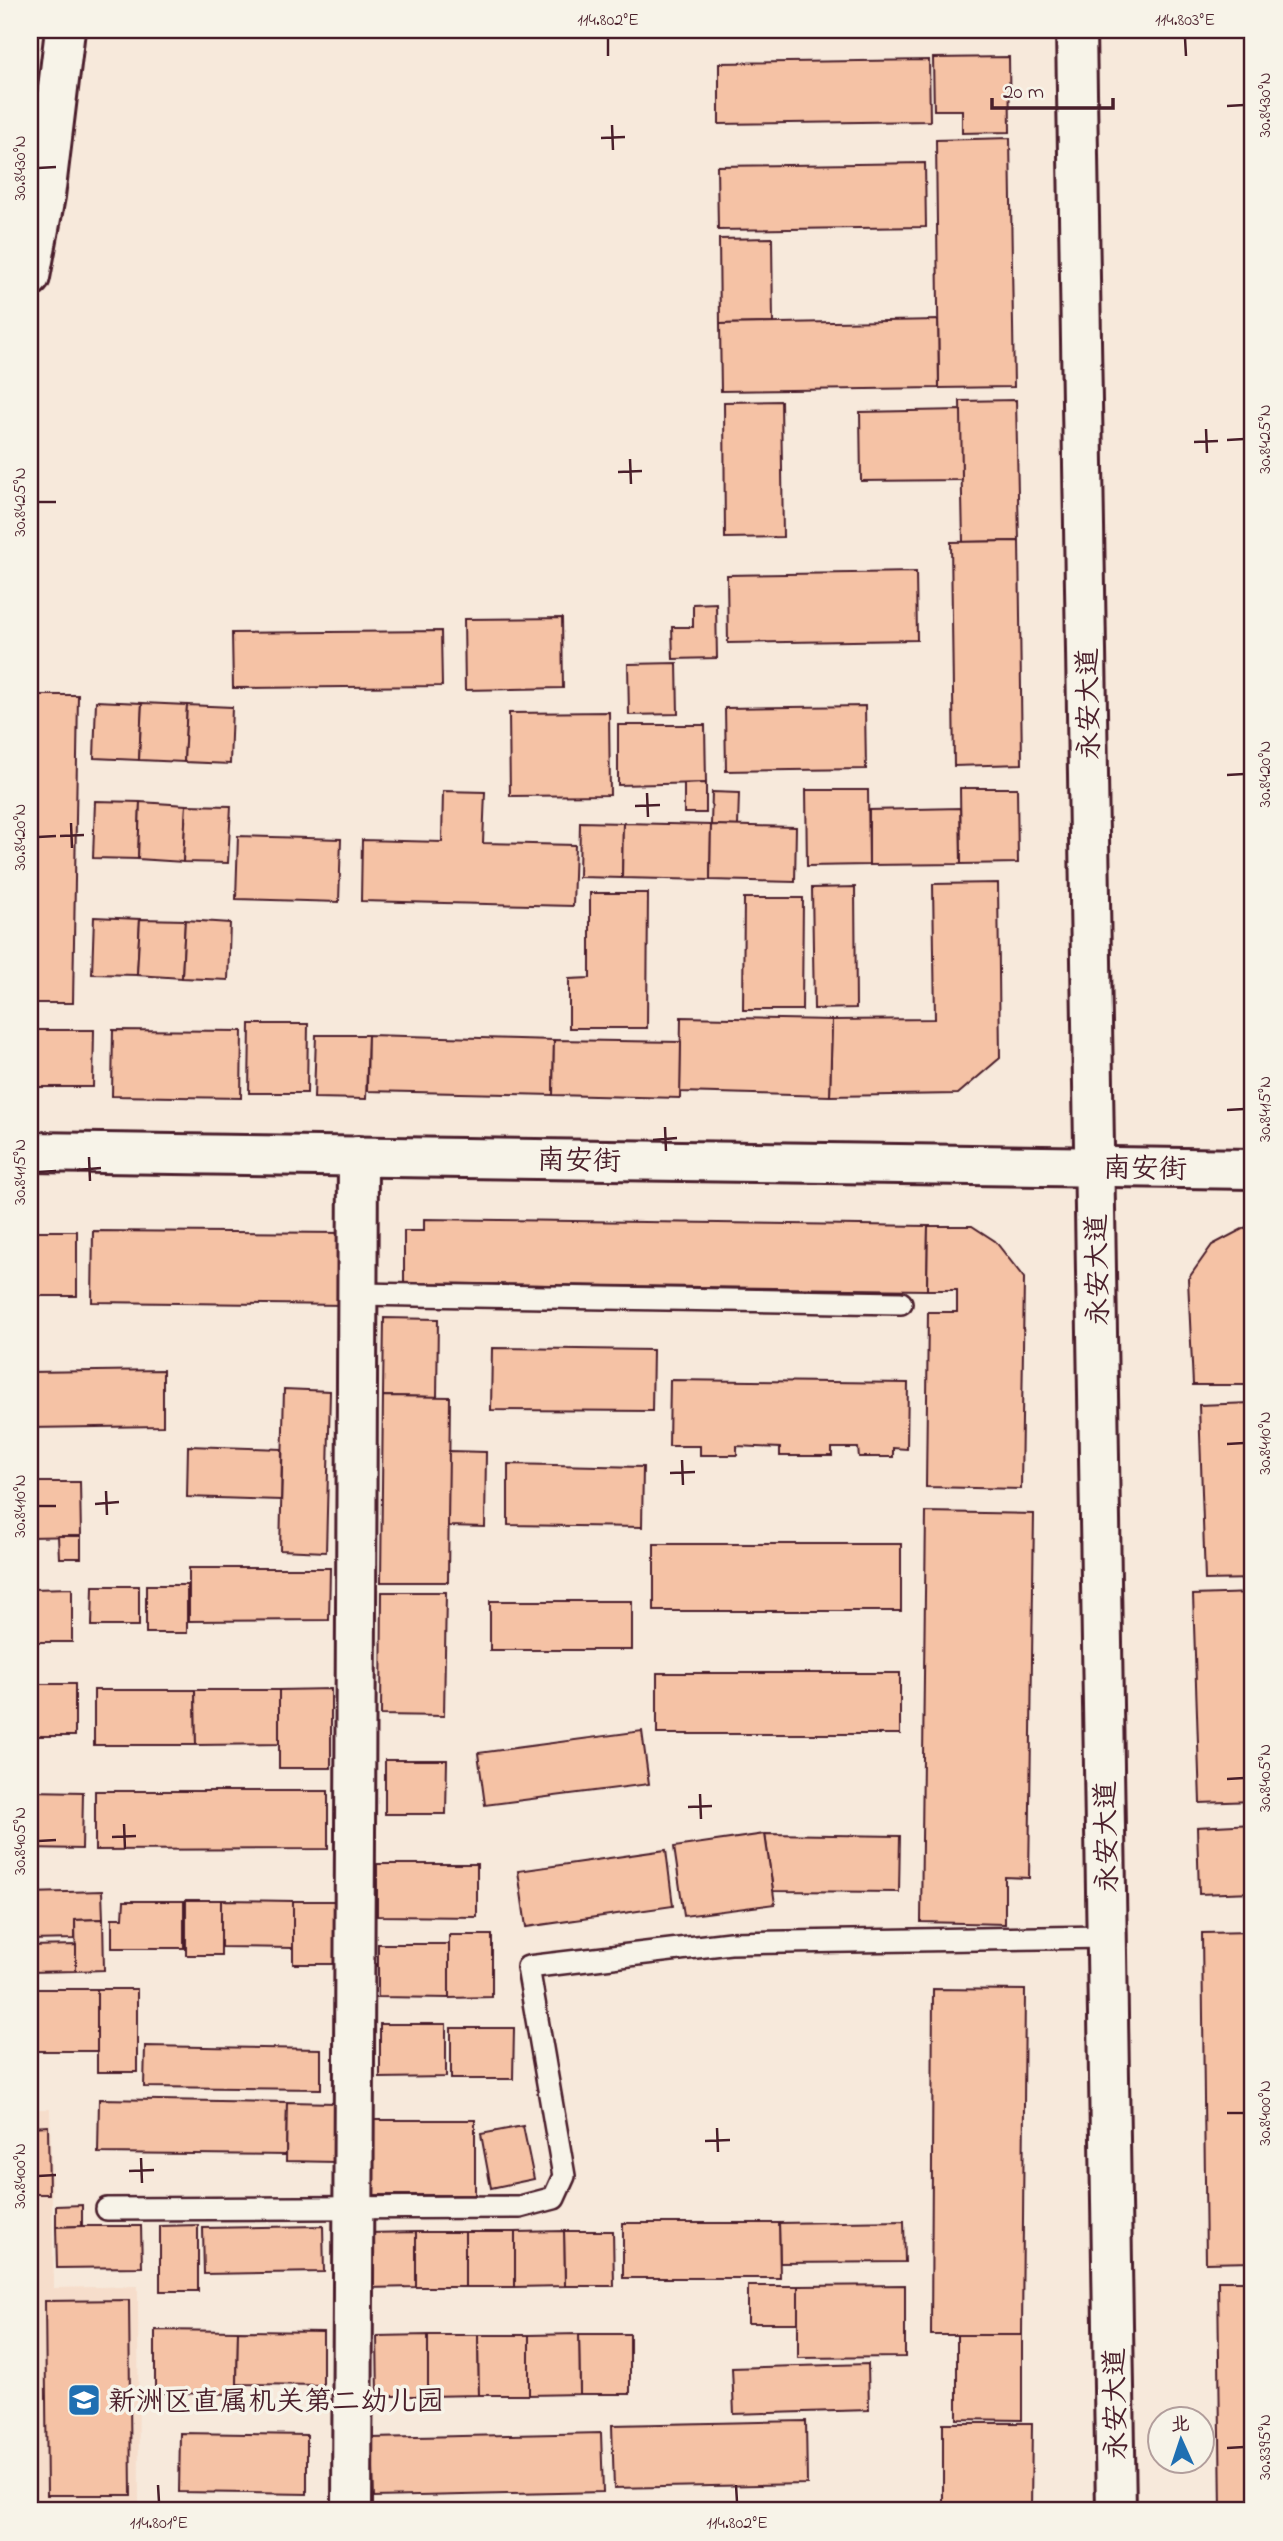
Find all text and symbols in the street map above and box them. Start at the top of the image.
text: 114.802°E [577,8,639,34]
text: 114.803°E [1155,8,1215,34]
scale bar [992,66,1113,110]
text: 30.8430°N [1253,72,1279,138]
text: 20 m [1003,78,1044,108]
text: 30.8430°N [8,135,34,201]
text: 30.8425°N [1253,404,1279,474]
text: 30.8425°N [8,467,34,537]
street label: 永安大道 [1069,648,1112,760]
text: 30.8420°N [1253,741,1279,807]
text: 30.8420°N [8,804,34,870]
text: 30.8415°N [1253,1076,1279,1142]
text: 30.8415°N [8,1139,34,1205]
street label: 南安街 [537,1141,621,1184]
street label: 南安街 [1103,1149,1187,1192]
street label: 永安大道 [1078,1214,1121,1326]
text: 30.8410°N [1253,1411,1279,1475]
text: 30.8410°N [8,1474,34,1538]
text: 30.8405°N [1253,1744,1279,1812]
street label: 永安大道 [1087,1781,1130,1893]
text: 30.8405°N [8,1807,34,1875]
text: 30.8400°N [1253,2080,1279,2146]
text: 30.8400°N [8,2143,34,2209]
street label: 永安大道 [1096,2348,1139,2460]
school or university icon: 新洲区直属机关第二幼儿园 [65,2381,103,2419]
place label: 新洲区直属机关第二幼儿园 [108,2383,444,2424]
north arrow [1146,2404,1216,2474]
text: 北 [1170,2412,1190,2439]
text: 30.8395°N [1253,2414,1279,2480]
text: 114.801°E [130,2511,188,2537]
text: 114.802°E [706,2511,768,2537]

